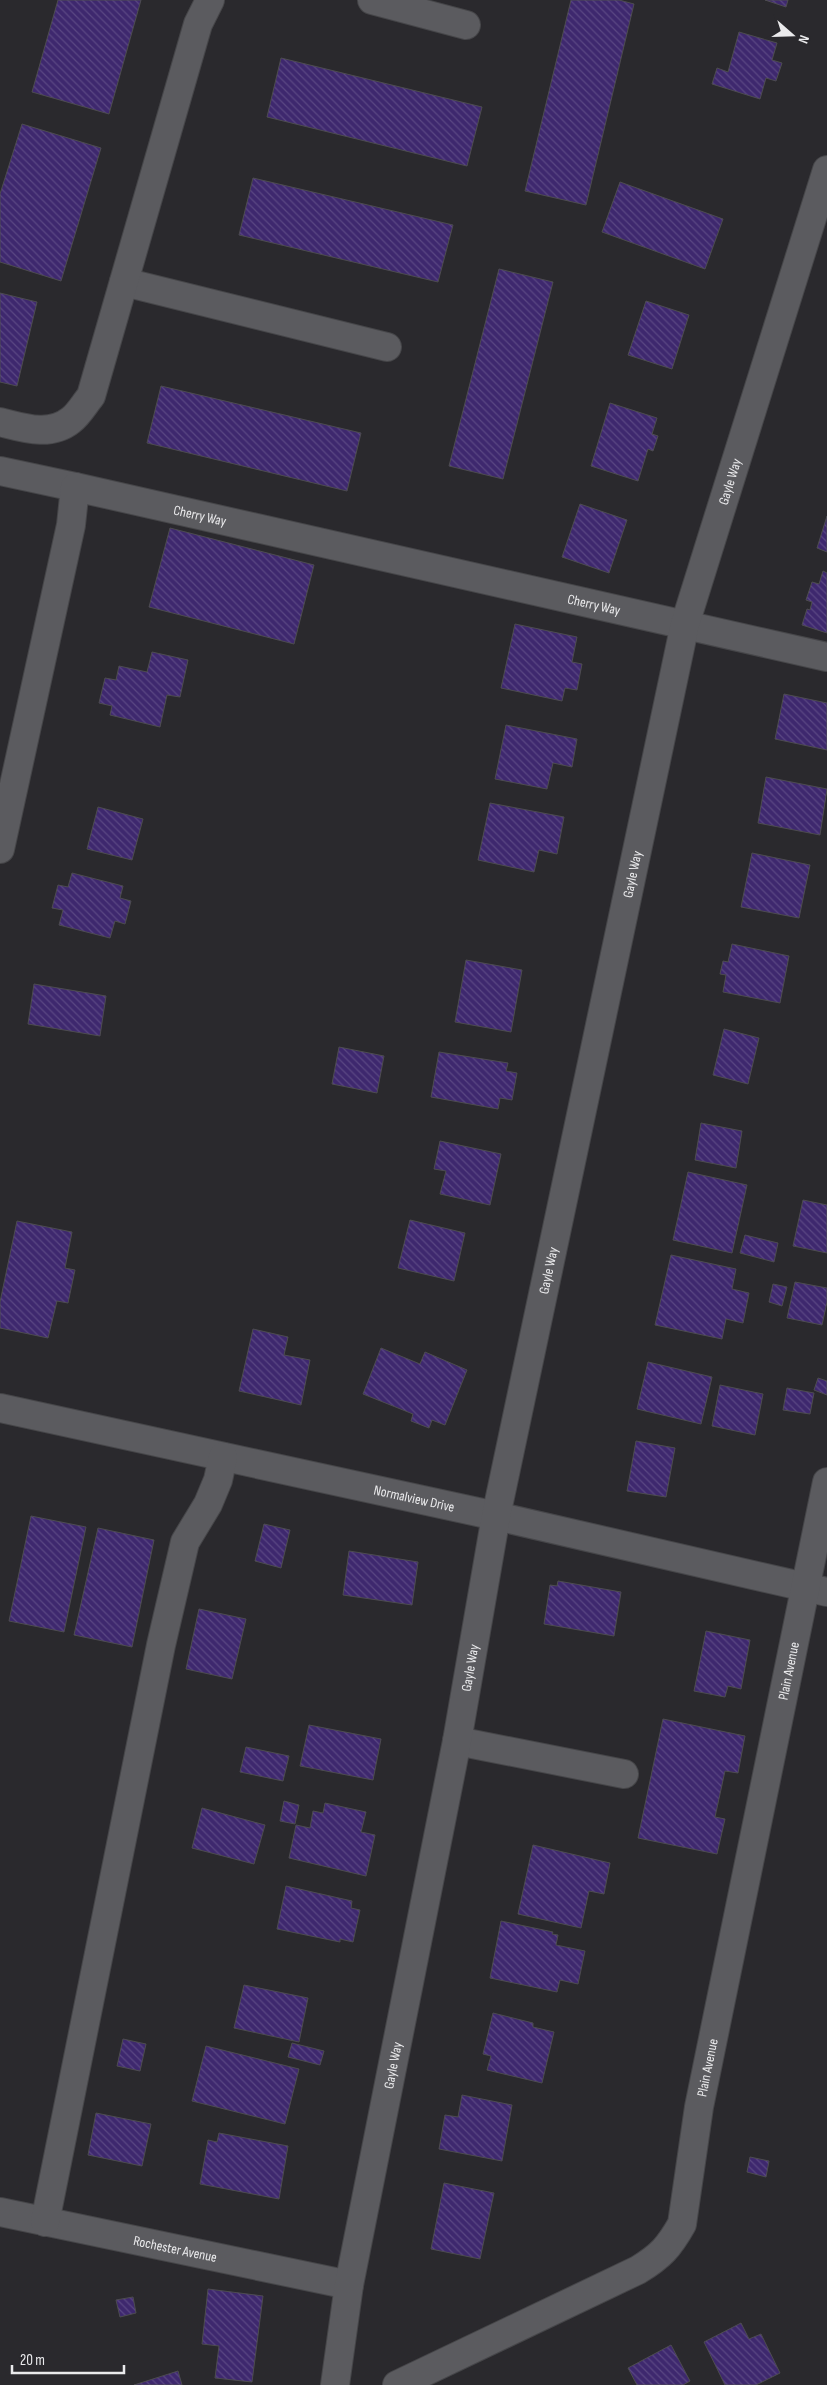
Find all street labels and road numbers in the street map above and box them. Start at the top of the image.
street label: Gayle Way [715,456,745,507]
street label: Cherry Way [172,502,228,530]
street label: Cherry Way [566,591,623,619]
street label: Gayle Way [619,849,646,899]
street label: Gayle Way [535,1245,562,1296]
street label: Normalview Drive [372,1482,456,1516]
street label: Plain Avenue [775,1640,803,1702]
street label: Gayle Way [458,1642,483,1693]
street label: Plain Avenue [693,2037,722,2098]
street label: Gayle Way [380,2040,406,2090]
street label: Rochester Avenue [132,2232,218,2266]

